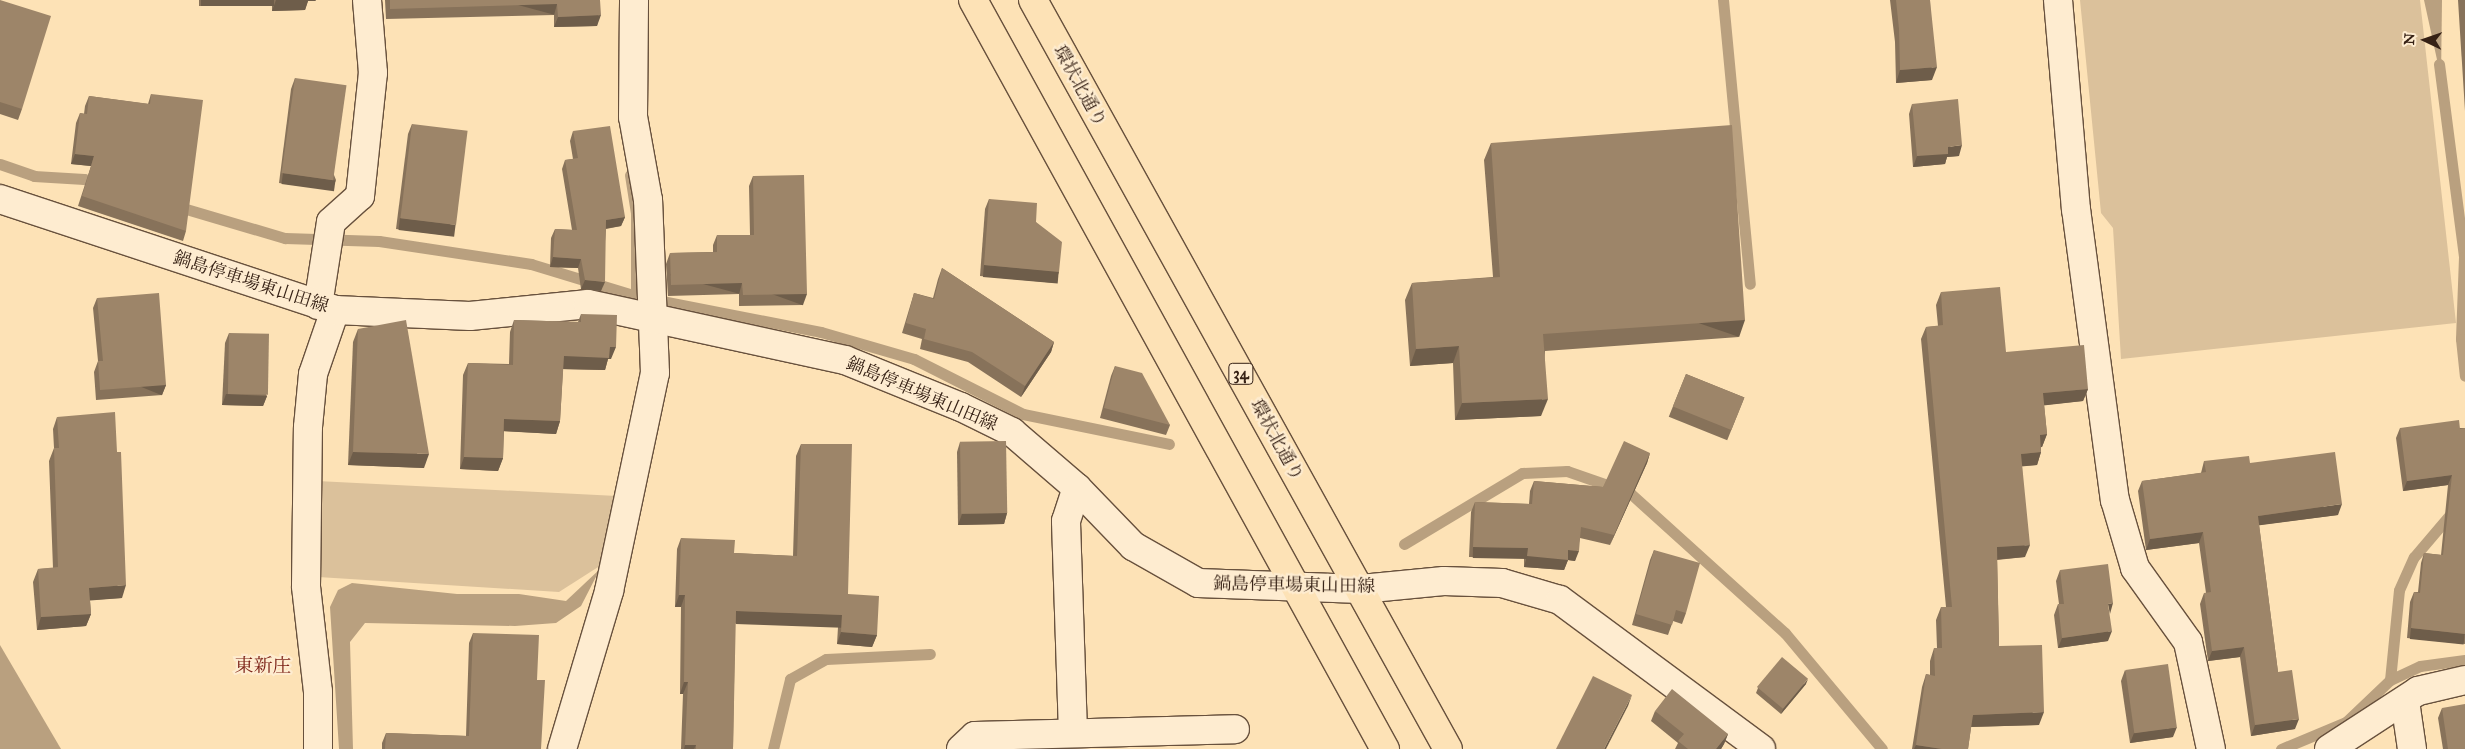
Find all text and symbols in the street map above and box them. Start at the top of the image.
north arrow [2400,15,2450,65]
text: N [2401,33,2418,46]
street label: 環状北通り [1049,41,1111,131]
street label: 鍋島停車場東山田線 [171,247,331,317]
street label: 鍋島停車場東山田線 [843,352,1001,436]
road number: 34 [1227,360,1255,388]
street label: 環状北通り [1246,395,1308,485]
street label: 鍋島停車場東山田線 [1213,573,1375,597]
district label: 東新庄 [235,655,291,677]

